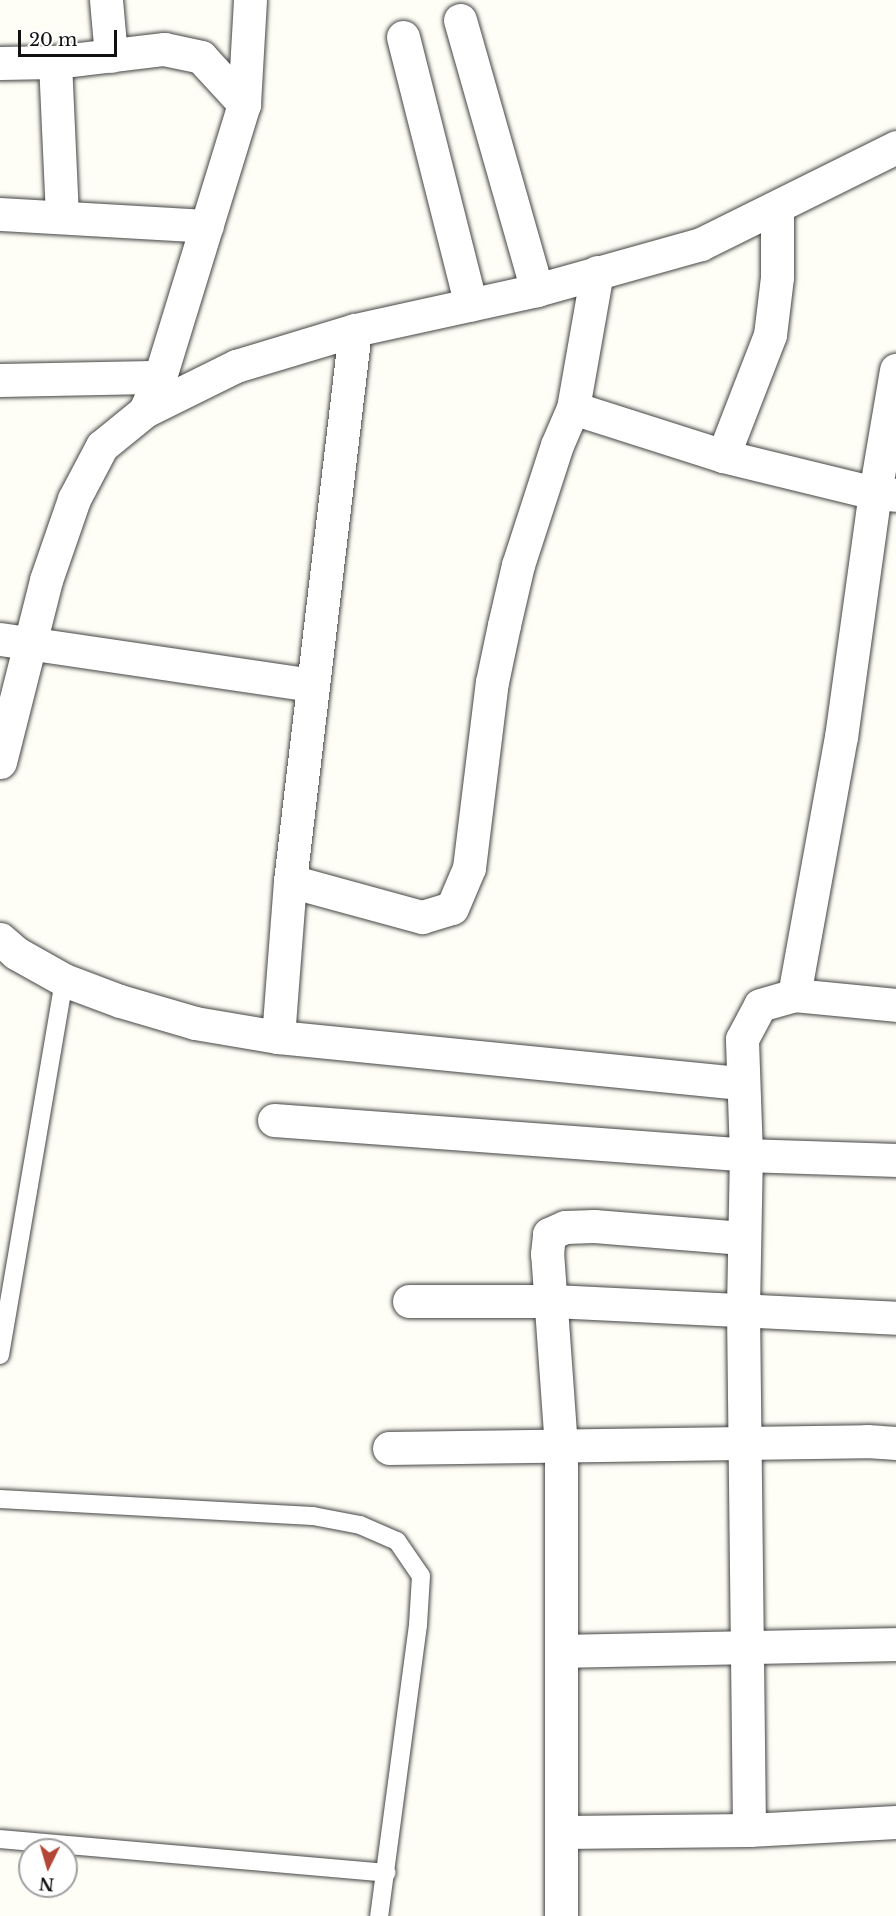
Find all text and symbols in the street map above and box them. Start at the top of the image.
scale bar [21,18,120,56]
text: 20 m [29,29,77,51]
north arrow [18,1838,78,1898]
text: N [38,1873,55,1895]

